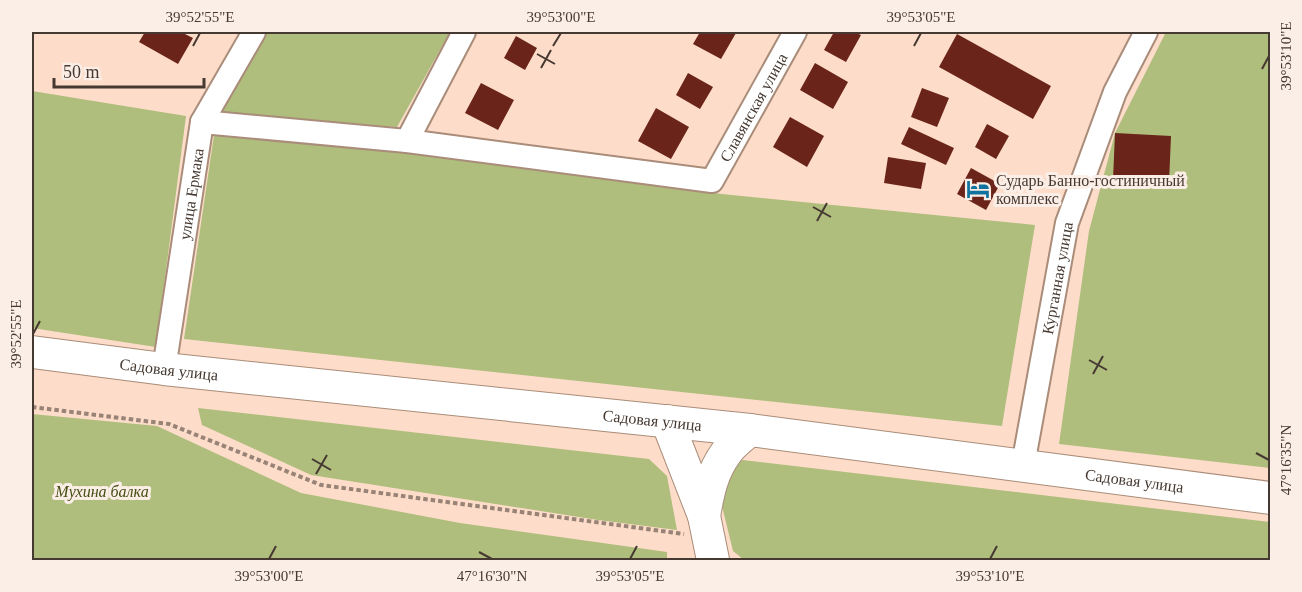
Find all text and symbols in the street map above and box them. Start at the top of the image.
text: 39°52'55"E [166,9,235,25]
text: 39°53'00"E [527,9,596,25]
text: 39°53'05"E [887,9,956,25]
text: 39°53'10"E [1278,22,1294,91]
street label: Славянская улица [716,50,790,164]
scale bar [54,51,204,89]
text: 50 m [63,62,100,82]
street label: улица Ермака [175,147,206,241]
place label: Сударь Банно-гостиничный комплекс [996,172,1185,207]
hotel icon: Сударь Банно-гостиничный комплекс [965,176,991,202]
street label: Курганная улица [1038,220,1076,336]
text: 39°52'55"E [8,300,24,369]
street label: Садовая улица [119,355,219,383]
street label: Садовая улица [602,406,703,434]
text: 47°16'35"N [1278,425,1294,495]
street label: Садовая улица [1084,465,1185,495]
park label: Мухина балка [54,483,149,501]
text: 39°53'00"E [235,568,304,584]
text: 47°16'30"N [457,568,527,584]
text: 39°53'05"E [596,568,665,584]
text: 39°53'10"E [956,568,1025,584]

